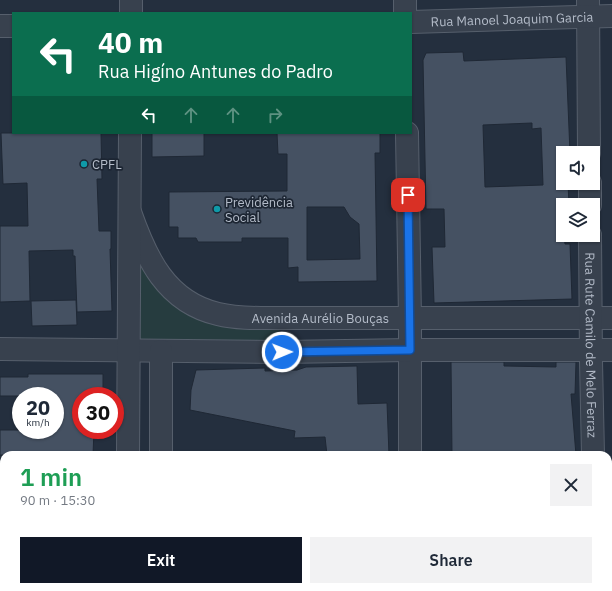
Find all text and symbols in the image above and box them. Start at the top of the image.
street label: Rua Manoel Joaquim Garcia [430,9,594,30]
text: 40 m [98,24,163,61]
icon: left [32,28,84,80]
text: Rua Higíno Antunes do Padro [98,60,333,83]
icon: left [138,104,160,126]
icon: ahead [180,104,202,126]
icon: ahead [222,104,244,126]
icon: right [264,104,286,126]
map controls [556,146,600,242]
button: sound [556,146,600,190]
place label: CPFL [92,156,122,173]
marker: CPFL [79,159,89,169]
pin [391,178,425,212]
icon: arrive [397,184,419,206]
place label: Previdência Social [225,194,293,226]
button: layers [556,198,600,242]
marker: Previdência Social [212,204,222,214]
street label: Rua Rute Camilo de Melo Ferraz [581,252,601,438]
street label: Avenida Aurélio Bouças [251,310,389,327]
position arrow [261,331,303,373]
speed limit sign: 30 [72,387,124,439]
text: 20 [26,394,50,421]
text: km/h [26,416,50,429]
text: 1 min [20,461,82,493]
button: close [550,464,592,506]
text: 90 m · 15:30 [20,492,95,509]
button: Exit [20,537,302,583]
button: Share [310,537,592,583]

